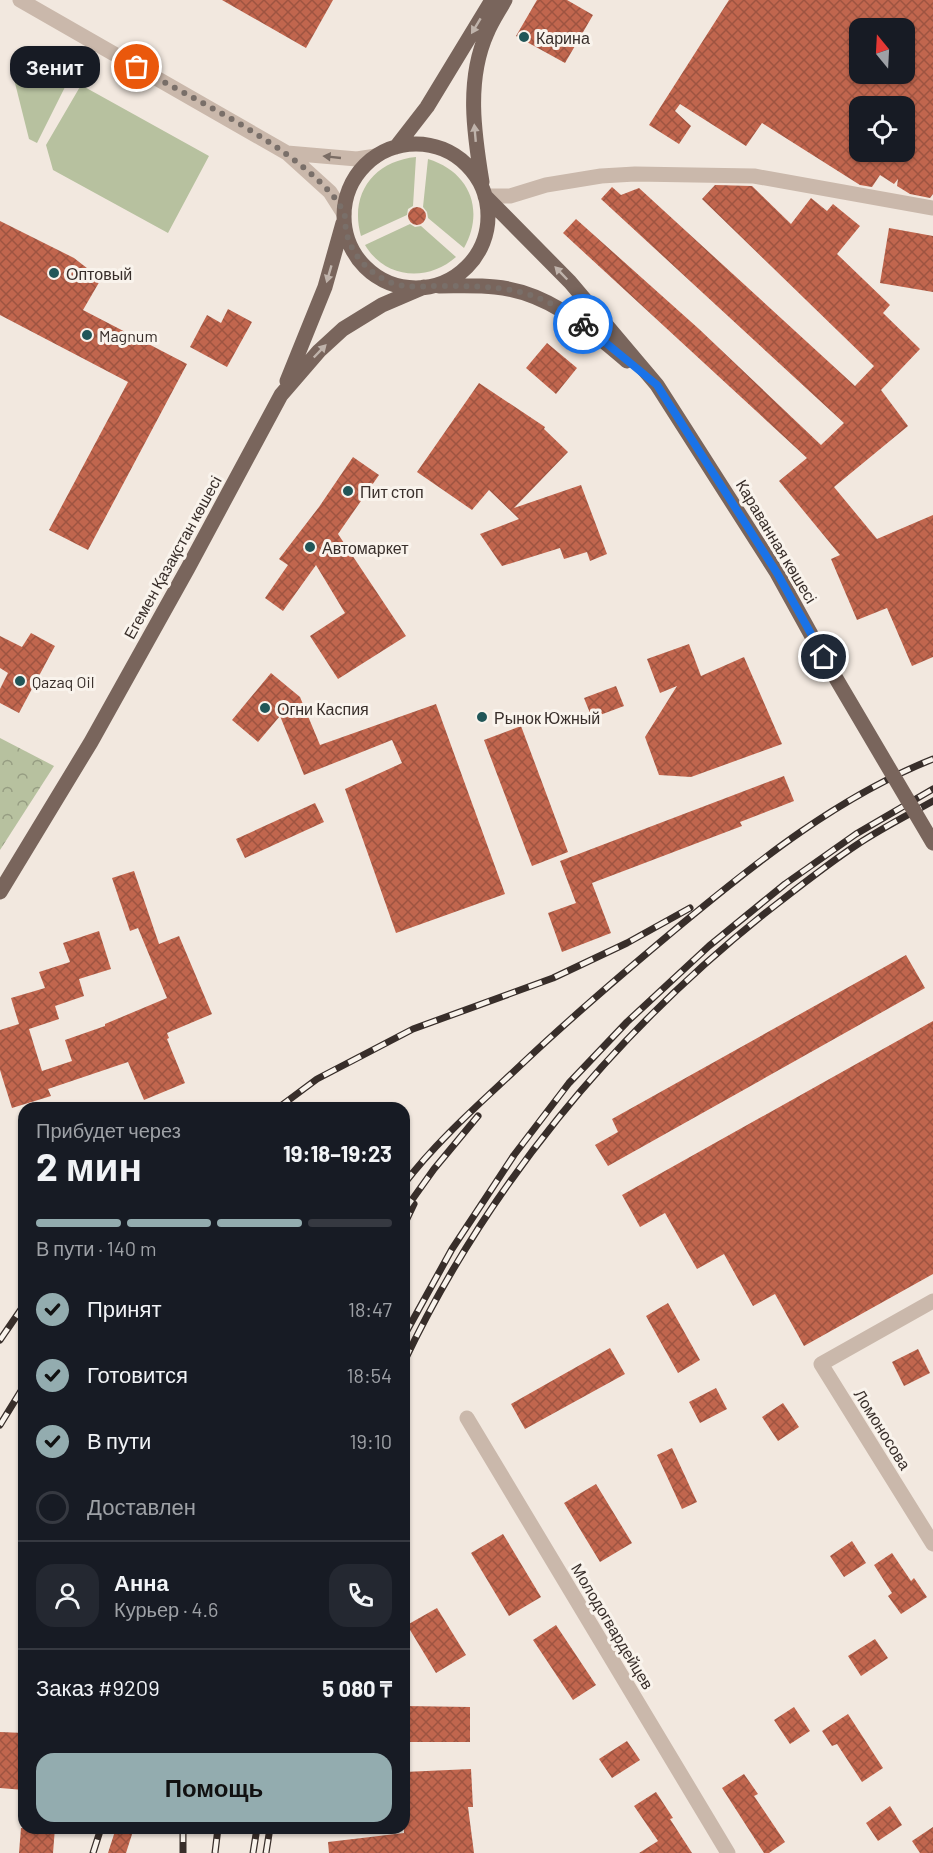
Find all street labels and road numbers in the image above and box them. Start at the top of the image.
street label: Егемен Қазақстан көшесі [119,472,225,642]
street label: Караванная көшесі [733,476,821,606]
street label: Ломоносова [851,1385,915,1473]
street label: Молодогвардейцев [568,1560,658,1692]

